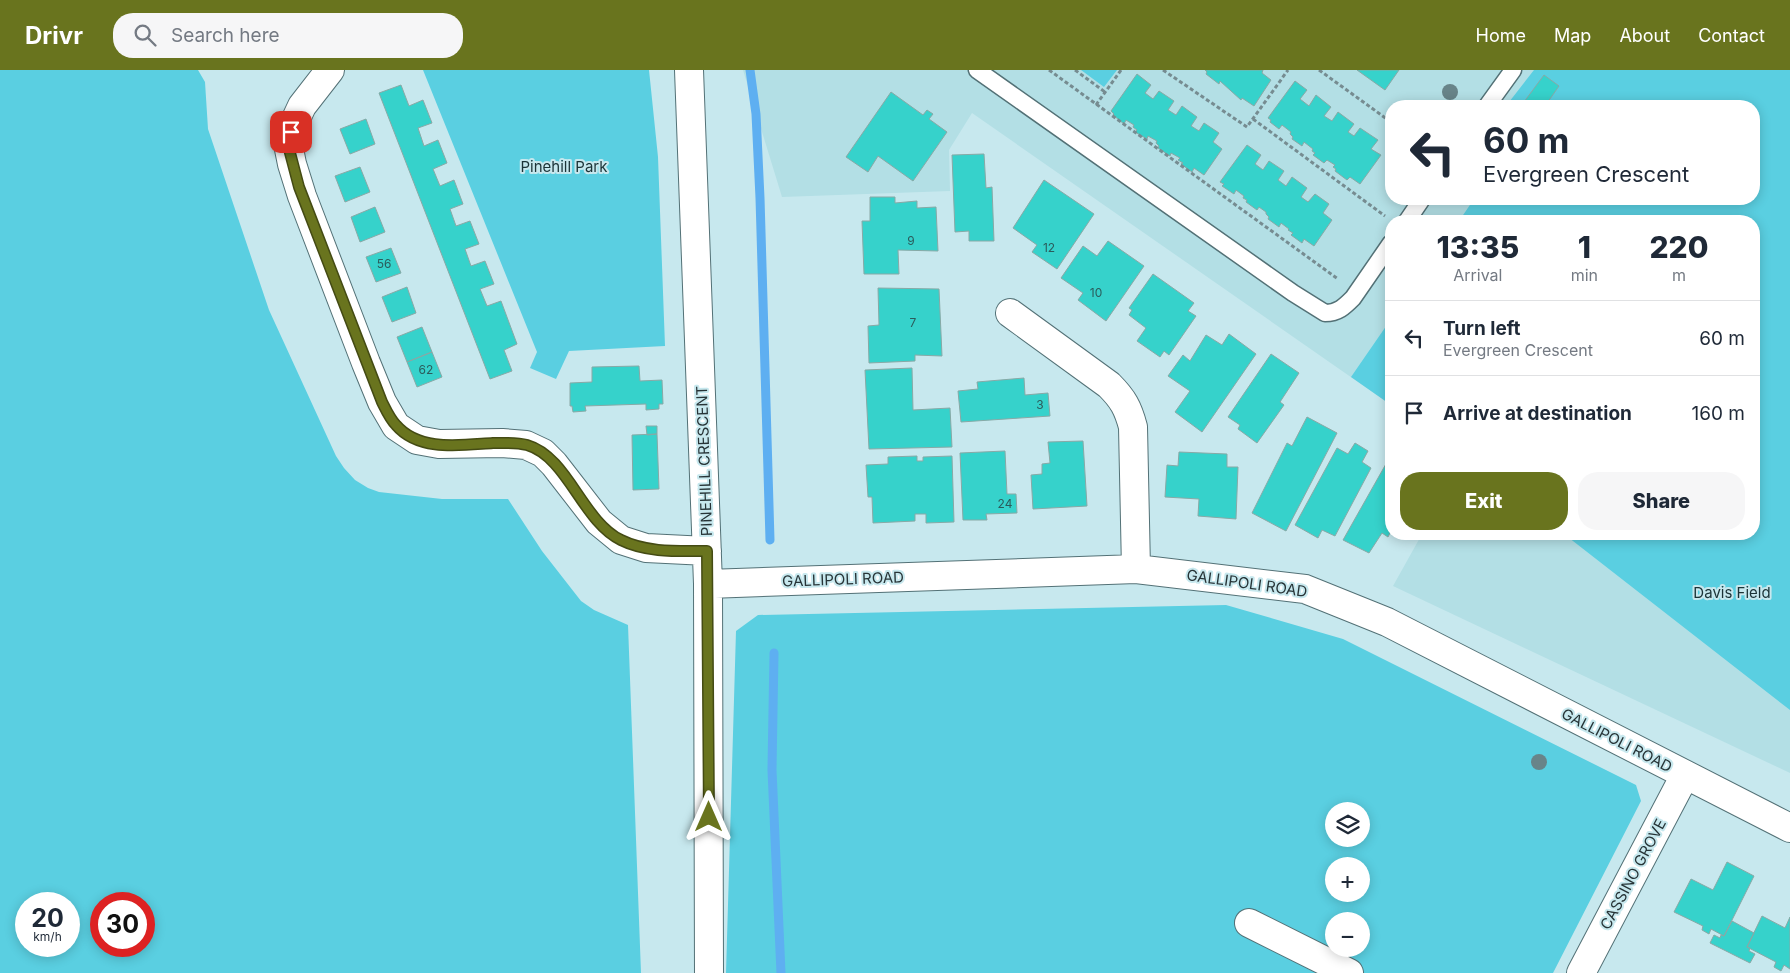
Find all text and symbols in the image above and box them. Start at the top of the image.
search box [113,13,463,58]
text: Drivr [25,21,83,50]
icon: search [131,21,159,49]
text: Search here [171,24,280,47]
text: Home [1476,25,1526,46]
text: Map [1554,25,1591,46]
text: About [1619,25,1670,46]
text: Contact [1698,25,1765,46]
pin [270,111,312,153]
icon: arrive [277,118,305,146]
text: 60 m [1483,119,1570,161]
icon: left [1400,120,1465,185]
park label: Pinehill Park [521,157,608,176]
text: Evergreen Crescent [1483,161,1689,187]
text: 13:35 [1436,229,1519,265]
text: 1 [1578,229,1591,265]
text: 220 [1649,229,1709,265]
house number: 9 [907,233,915,248]
house number: 12 [1043,240,1055,255]
house number: 56 [377,256,391,271]
text: Arrival [1453,265,1502,285]
text: min [1571,265,1598,285]
text: m [1672,265,1686,285]
house number: 10 [1090,285,1102,300]
house number: 7 [910,315,917,330]
text: Turn left [1443,317,1521,340]
icon: left [1400,324,1428,352]
text: 60 m [1699,327,1745,350]
text: Evergreen Crescent [1443,340,1593,360]
house number: 62 [419,362,433,377]
street label: PINEHILL CRESCENT [692,385,716,537]
house number: 3 [1036,397,1044,412]
icon: arrive [1400,399,1428,427]
text: Arrive at destination [1443,402,1632,425]
text: 160 m [1692,402,1745,425]
button: Exit [1400,472,1568,530]
button: Share [1578,472,1745,530]
house number: 24 [998,496,1013,511]
street label: GALLIPOLI ROAD [1185,565,1309,601]
street label: GALLIPOLI ROAD [782,567,904,591]
park label: Davis Field [1693,583,1771,602]
street label: GALLIPOLI ROAD [1558,704,1676,776]
position arrow [682,790,734,842]
map controls [1325,802,1370,957]
button: layers [1325,802,1370,847]
street label: CASSINO GROVE [1596,815,1670,933]
button: + [1325,857,1370,902]
speed limit sign: 30 [90,892,155,957]
text: 20 [31,903,64,933]
button: − [1325,912,1370,957]
text: km/h [33,929,62,944]

